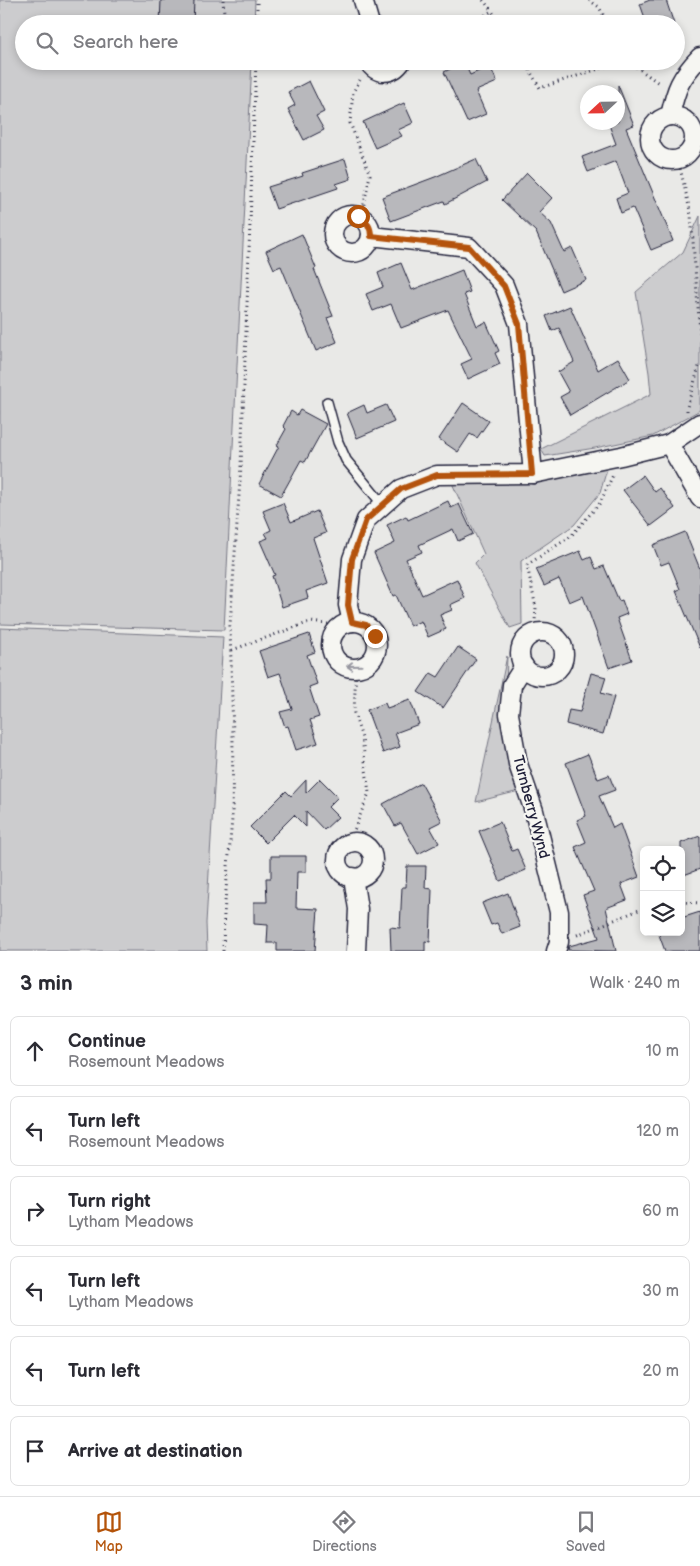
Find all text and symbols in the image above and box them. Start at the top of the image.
search box [15,15,685,70]
icon: search [33,29,61,57]
text: Search here [73,31,178,54]
north arrow [580,85,625,130]
route start [347,205,370,228]
route end [364,625,387,648]
one-way arrow [347,661,363,671]
street label: Turnberry Wynd [508,753,554,861]
map controls [640,846,685,936]
button: locate [640,846,685,891]
button: layers [640,891,685,936]
text: 3 min [20,971,73,996]
text: Walk · 240 m [590,974,680,993]
text: Continue [68,1030,146,1053]
icon: ahead [21,1037,49,1065]
text: 10 m [646,1042,679,1061]
text: Rosemount Meadows [68,1053,224,1072]
text: Turn left [68,1110,140,1133]
icon: left [21,1117,49,1145]
text: 120 m [636,1122,679,1141]
text: Rosemount Meadows [68,1133,224,1152]
text: Turn right [68,1190,151,1213]
icon: right [21,1197,49,1225]
text: 60 m [642,1202,679,1221]
text: Lytham Meadows [68,1213,193,1232]
text: Turn left [68,1270,140,1293]
icon: left [21,1277,49,1305]
text: 30 m [642,1282,679,1301]
text: Lytham Meadows [68,1293,193,1312]
icon: left [21,1357,49,1385]
text: Turn left [68,1360,140,1383]
text: 20 m [643,1362,679,1381]
icon: arrive [21,1437,49,1465]
text: Arrive at destination [68,1440,243,1463]
tab: Map [95,1508,123,1555]
tab: Directions [312,1508,377,1555]
tab: Saved [566,1508,605,1555]

